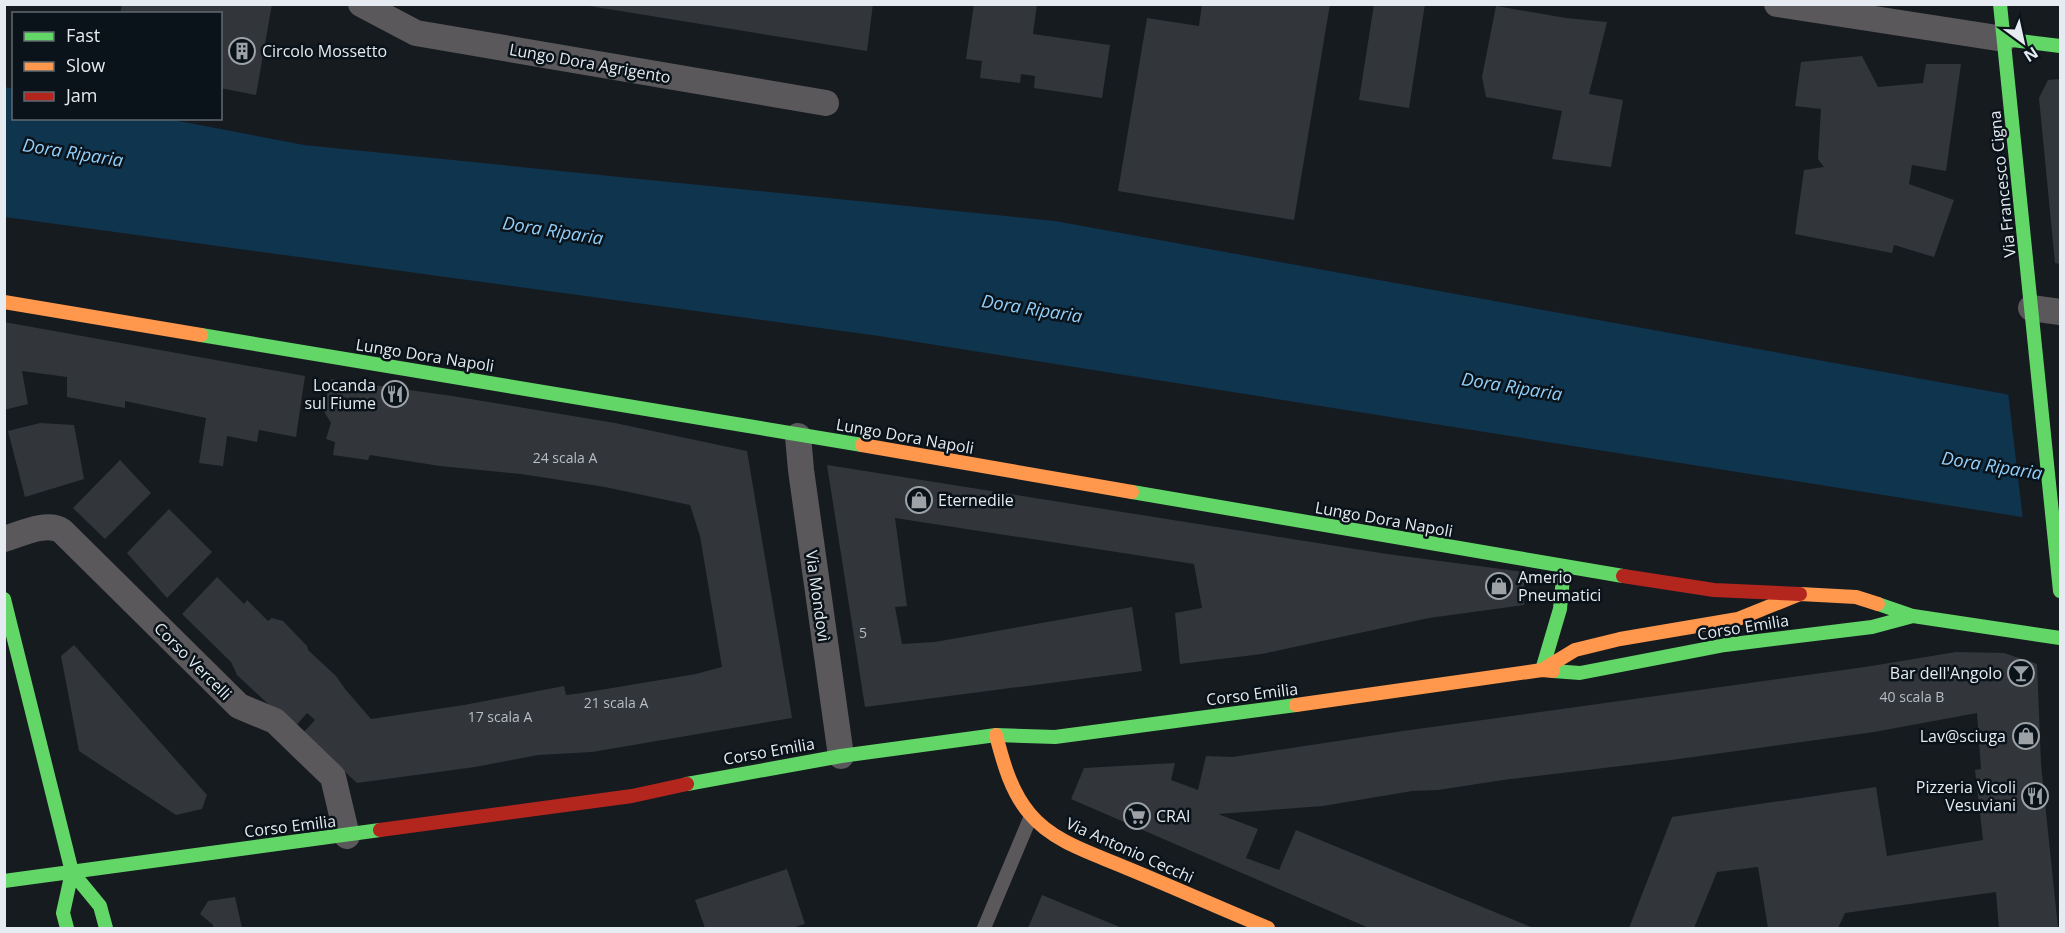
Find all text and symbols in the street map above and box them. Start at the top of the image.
legend [12,12,222,120]
north arrow [1993,12,2053,72]
text: Fast [66,23,100,47]
building icon: Circolo Mossetto [227,36,257,66]
street label: Lungo Dora Agrigento [508,38,672,88]
place label: Circolo Mossetto [262,40,387,62]
text: N [2020,42,2043,67]
text: Slow [66,53,105,77]
text: Jam [64,83,98,107]
street label: Via Francesco Cigna [1983,110,2021,258]
water label: Dora Riparia [21,132,125,172]
water label: Dora Riparia [501,210,605,250]
water label: Dora Riparia [980,288,1084,328]
street label: Lungo Dora Napoli [354,333,496,377]
water label: Dora Riparia [1460,366,1564,406]
place label: Locanda sul Fiume [304,374,376,414]
restaurant icon: Locanda sul Fiume [380,379,410,409]
street label: Lungo Dora Napoli [834,413,976,459]
water label: Dora Riparia [1940,445,2044,485]
house number: 24 scala A [533,448,597,467]
shop icon: Eternedile [904,485,934,515]
place label: Eternedile [938,489,1014,511]
street label: Lungo Dora Napoli [1313,496,1455,542]
street label: Via Mondovì [801,549,835,643]
place label: Amerio Pneumatici [1518,566,1601,606]
shop icon: Amerio Pneumatici [1484,571,1514,601]
street label: Corso Emilia [1696,609,1790,645]
street label: Corso Vercelli [149,617,237,705]
house number: 5 [859,623,867,642]
bar icon: Bar dell'Angolo [2006,658,2036,688]
place label: Bar dell'Angolo [1890,662,2002,684]
street label: Corso Emilia [1205,677,1299,711]
house number: 40 scala B [1880,687,1944,706]
house number: 21 scala A [584,693,648,712]
house number: 17 scala A [468,707,532,726]
shop icon: Lav@sciuga [2011,721,2041,751]
place label: Lav@sciuga [1920,725,2006,747]
street label: Corso Emilia [722,732,816,770]
place label: Pizzeria Vicoli Vesuviani [1916,776,2016,816]
restaurant icon: Pizzeria Vicoli Vesuviani [2020,781,2050,811]
supermarket icon: CRAI [1122,801,1152,831]
place label: CRAI [1156,805,1191,827]
street label: Corso Emilia [243,809,337,843]
street label: Via Antonio Cecchi [1063,812,1197,888]

